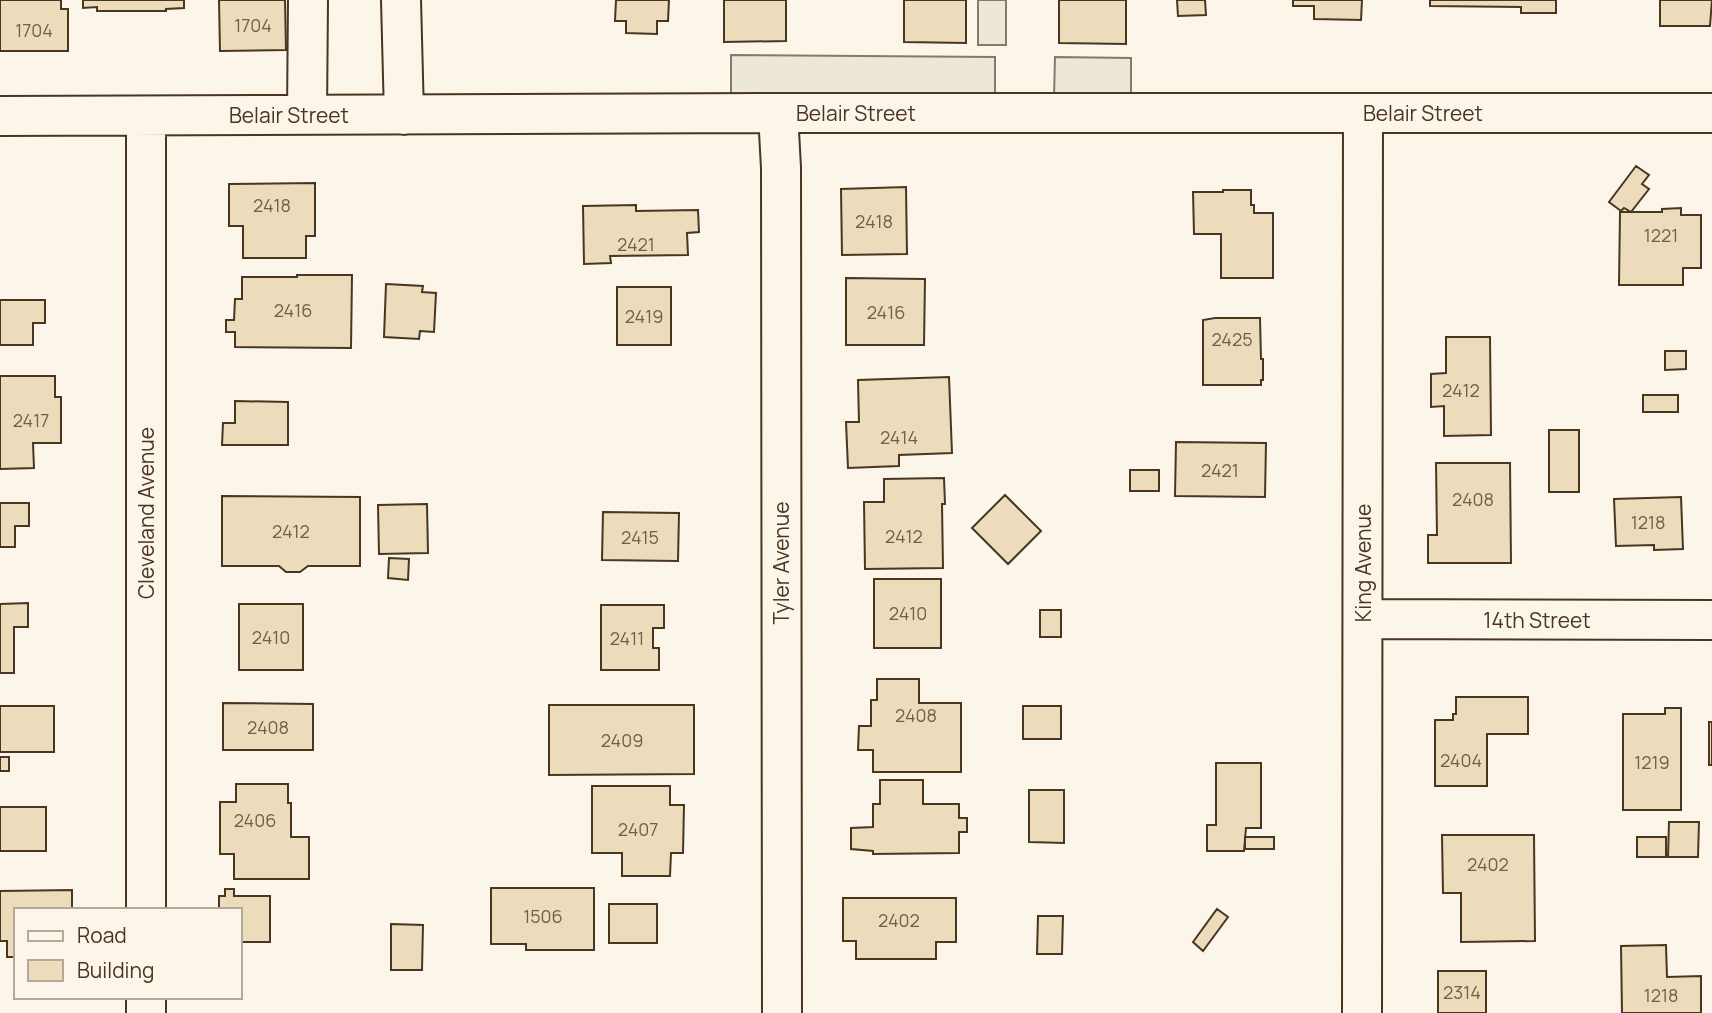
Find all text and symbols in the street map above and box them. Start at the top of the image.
house number: 1704 [234,13,272,37]
house number: 1704 [15,18,53,42]
street label: Belair Street [796,99,916,127]
street label: Belair Street [1363,99,1483,127]
street label: Belair Street [229,101,349,129]
house number: 2418 [253,193,291,217]
house number: 2418 [855,209,893,233]
house number: 1221 [1644,223,1678,247]
house number: 2421 [617,232,655,256]
house number: 2416 [274,298,312,322]
house number: 2416 [867,300,905,324]
house number: 2419 [625,304,663,328]
house number: 2425 [1211,327,1253,351]
house number: 2412 [1442,378,1480,402]
house number: 2417 [13,408,49,432]
house number: 2414 [880,425,918,449]
street label: Cleveland Avenue [132,427,160,599]
house number: 2421 [1201,458,1239,482]
house number: 2408 [1452,487,1494,511]
street label: Tyler Avenue [767,502,795,624]
street label: King Avenue [1349,504,1377,622]
house number: 1218 [1631,510,1665,534]
house number: 2412 [272,519,310,543]
house number: 2412 [885,524,923,548]
house number: 2415 [621,525,659,549]
house number: 2410 [889,601,927,625]
street label: 14th Street [1483,606,1591,634]
house number: 2410 [252,625,290,649]
house number: 2411 [610,626,644,650]
house number: 2408 [895,703,937,727]
house number: 2408 [247,715,289,739]
house number: 2409 [601,728,643,752]
house number: 2404 [1440,748,1482,772]
house number: 1219 [1634,750,1670,774]
house number: 2406 [234,808,276,832]
house number: 2407 [618,817,658,841]
house number: 2402 [1467,852,1509,876]
house number: 1506 [523,904,563,928]
legend [14,908,242,999]
house number: 2402 [878,908,920,932]
text: Road [77,921,127,949]
text: Building [77,956,154,984]
house number: 2314 [1443,980,1481,1004]
house number: 1218 [1644,983,1678,1007]

